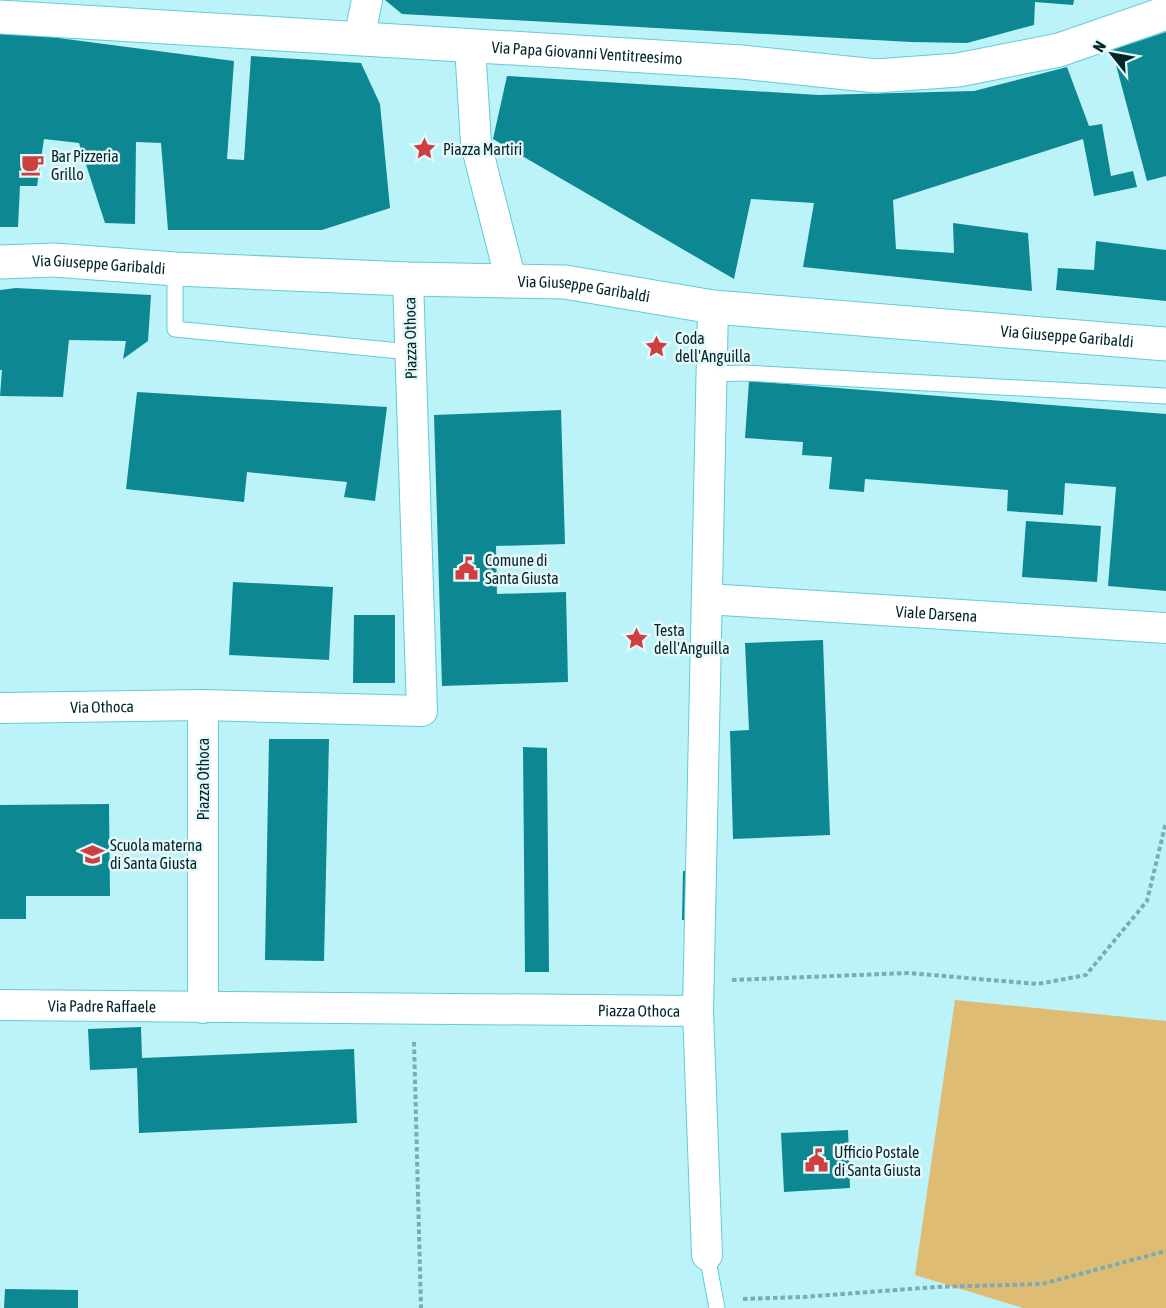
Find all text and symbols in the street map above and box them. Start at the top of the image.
north arrow [1082,24,1142,84]
street label: Via Papa Giovanni Ventitreesimo [491,38,683,67]
text: N [1089,38,1109,55]
place icon: Piazza Martiri [412,136,438,162]
place label: Piazza Martiri [443,140,522,158]
place label: Bar Pizzeria Grillo [51,147,119,183]
cafe icon: Bar Pizzeria Grillo [20,152,46,178]
street label: Via Giuseppe Garibaldi [32,251,166,277]
street label: Via Giuseppe Garibaldi [517,272,651,305]
street label: Piazza Othoca [400,297,420,379]
street label: Via Giuseppe Garibaldi [1000,322,1134,350]
place label: Coda dell'Anguilla [675,329,751,366]
place icon: Coda dell'Anguilla [644,334,670,360]
place label: Comune di Santa Giusta [485,551,559,587]
public building icon: Comune di Santa Giusta [454,556,480,582]
street label: Viale Darsena [895,602,978,625]
place label: Testa dell'Anguilla [654,621,730,658]
place icon: Testa dell'Anguilla [623,626,649,652]
street label: Via Othoca [70,697,134,716]
street label: Piazza Othoca [194,738,212,820]
place label: Scuola materna di Santa Giusta [110,836,202,872]
school or university icon: Scuola materna di Santa Giusta [79,841,105,867]
street label: Via Padre Raffaele [48,996,156,1015]
street label: Piazza Othoca [598,1001,680,1020]
place label: Ufficio Postale di Santa Giusta [834,1143,921,1179]
public building icon: Ufficio Postale di Santa Giusta [803,1148,829,1174]

